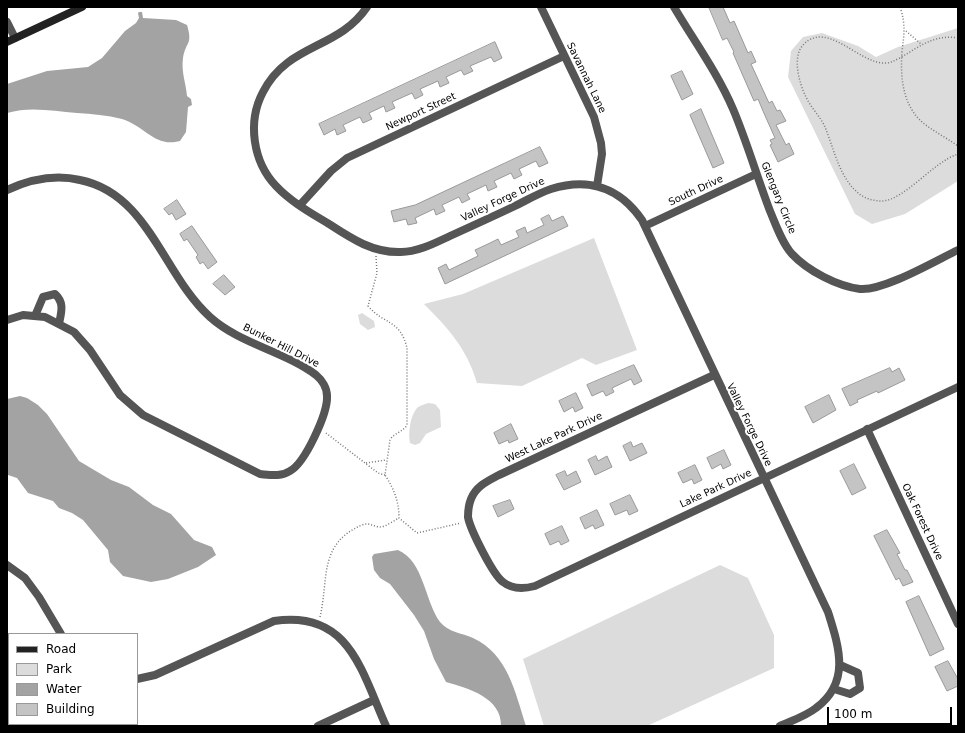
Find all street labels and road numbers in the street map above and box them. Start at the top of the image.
street label: Savannah Lane [564,41,608,115]
street label: Newport Street [384,91,458,133]
street label: Glengary Circle [758,160,798,236]
street label: South Drive [667,173,725,209]
street label: Valley Forge Drive [459,175,547,225]
street label: Bunker Hill Drive [241,322,321,370]
street label: Valley Forge Drive [724,382,774,468]
street label: West Lake Park Drive [504,410,604,466]
street label: Lake Park Drive [678,467,754,511]
street label: Oak Forest Drive [899,482,945,562]

